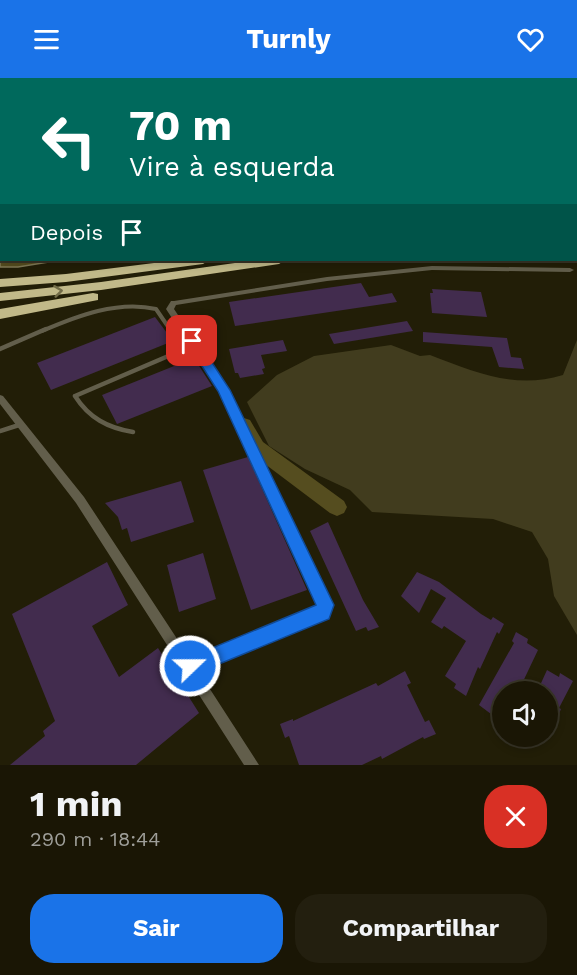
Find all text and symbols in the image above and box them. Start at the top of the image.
icon: menu [30,23,63,56]
text: Turnly [246,23,331,55]
icon: heart [514,23,547,56]
text: 70 m [129,101,232,150]
icon: left [30,102,108,180]
text: Vire à esquerda [129,151,335,183]
icon: arrive [115,216,148,249]
text: Depois [30,220,103,245]
one-way arrow [54,286,63,298]
pin [166,315,217,366]
icon: arrive [175,324,208,357]
position arrow [158,634,222,698]
map controls [492,681,558,747]
button: sound [492,681,558,747]
text: 1 min [30,783,122,825]
button: close [484,785,547,848]
text: 290 m · 18:44 [30,827,161,851]
button: Sair [30,894,283,963]
button: Compartilhar [295,894,547,963]

